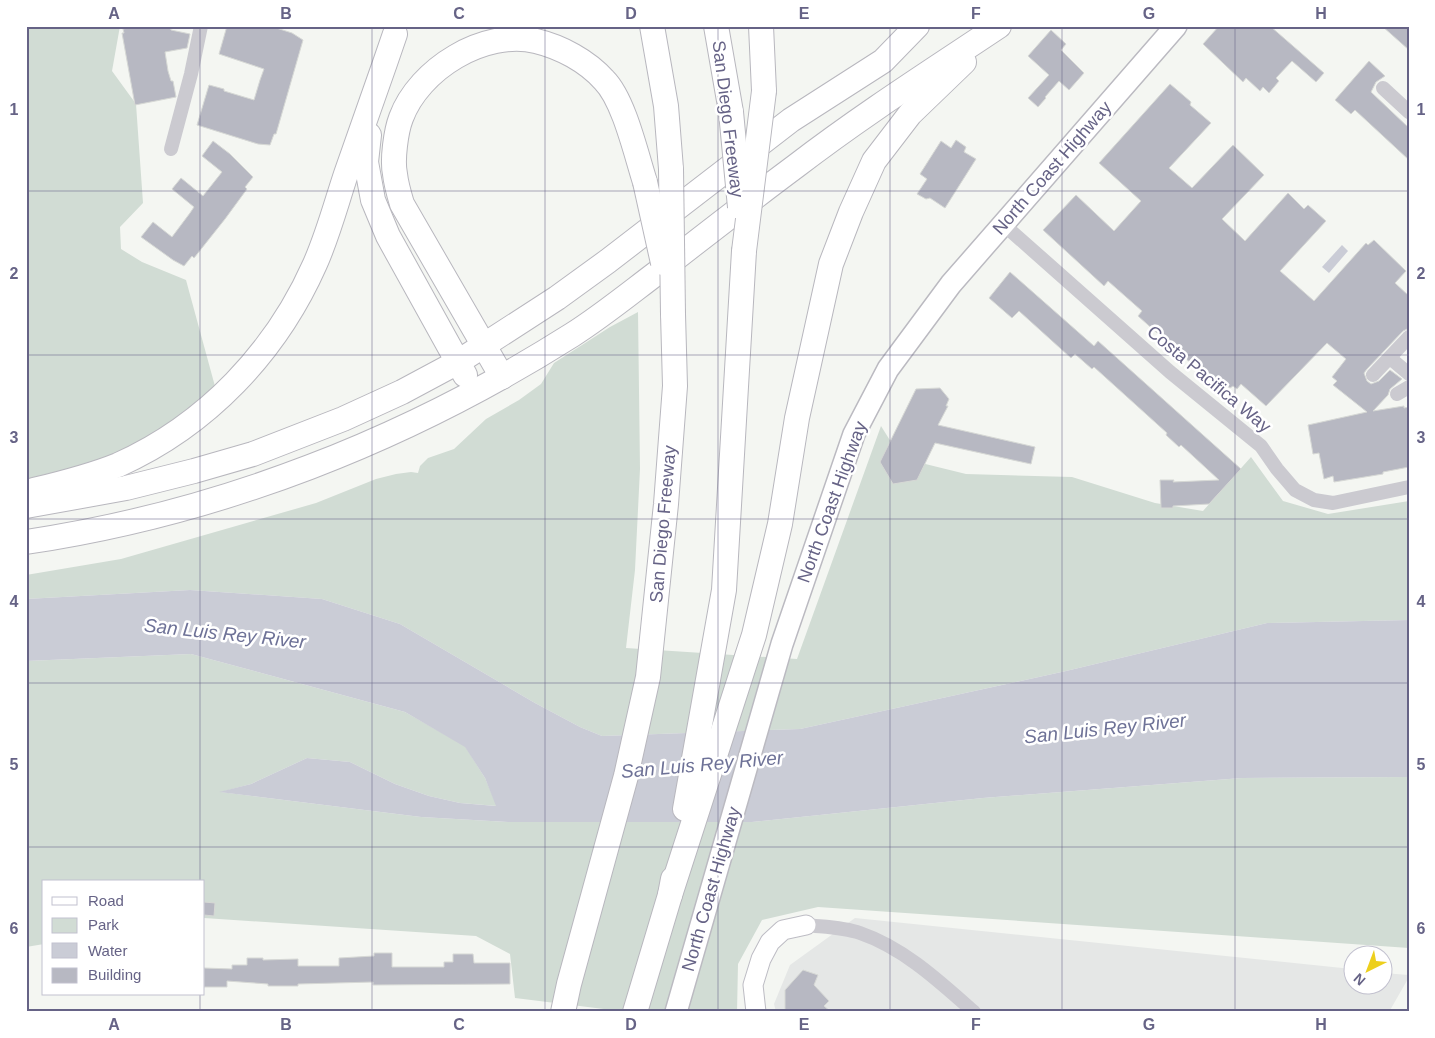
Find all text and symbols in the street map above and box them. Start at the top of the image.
text: A [108,5,120,22]
text: B [280,5,292,22]
text: C [453,5,465,22]
text: D [625,5,637,22]
text: E [799,5,810,22]
text: F [971,5,981,22]
text: G [1143,5,1155,22]
text: H [1315,5,1327,22]
street label: San Diego Freeway [708,39,748,199]
street label: North Coast Highway [989,97,1115,239]
text: 1 [10,101,19,118]
text: 1 [1417,101,1426,118]
text: 2 [10,265,19,282]
text: 2 [1417,265,1426,282]
street label: Costa Pacifica Way [1143,321,1275,437]
street label: North Coast Highway [794,419,870,585]
text: 3 [10,429,19,446]
text: 3 [1417,429,1426,446]
street label: San Diego Freeway [646,444,680,604]
text: 4 [10,593,19,610]
text: 4 [1417,593,1426,610]
water label: San Luis Rey River [143,615,308,653]
water label: San Luis Rey River [1023,709,1188,747]
water label: San Luis Rey River [620,747,785,782]
text: 5 [10,756,19,773]
text: 5 [1417,756,1426,773]
street label: North Coast Highway [678,804,744,974]
legend [42,880,205,996]
text: Road [88,892,124,909]
text: Park [88,916,119,933]
text: 6 [10,920,19,937]
text: 6 [1417,920,1426,937]
text: Water [88,942,127,959]
north arrow [1342,946,1392,996]
text: Building [88,966,141,983]
text: N [1350,970,1368,989]
text: A [108,1016,120,1033]
text: B [280,1016,292,1033]
text: C [453,1016,465,1033]
text: D [625,1016,637,1033]
text: E [799,1016,810,1033]
text: F [971,1016,981,1033]
text: G [1143,1016,1155,1033]
text: H [1315,1016,1327,1033]

